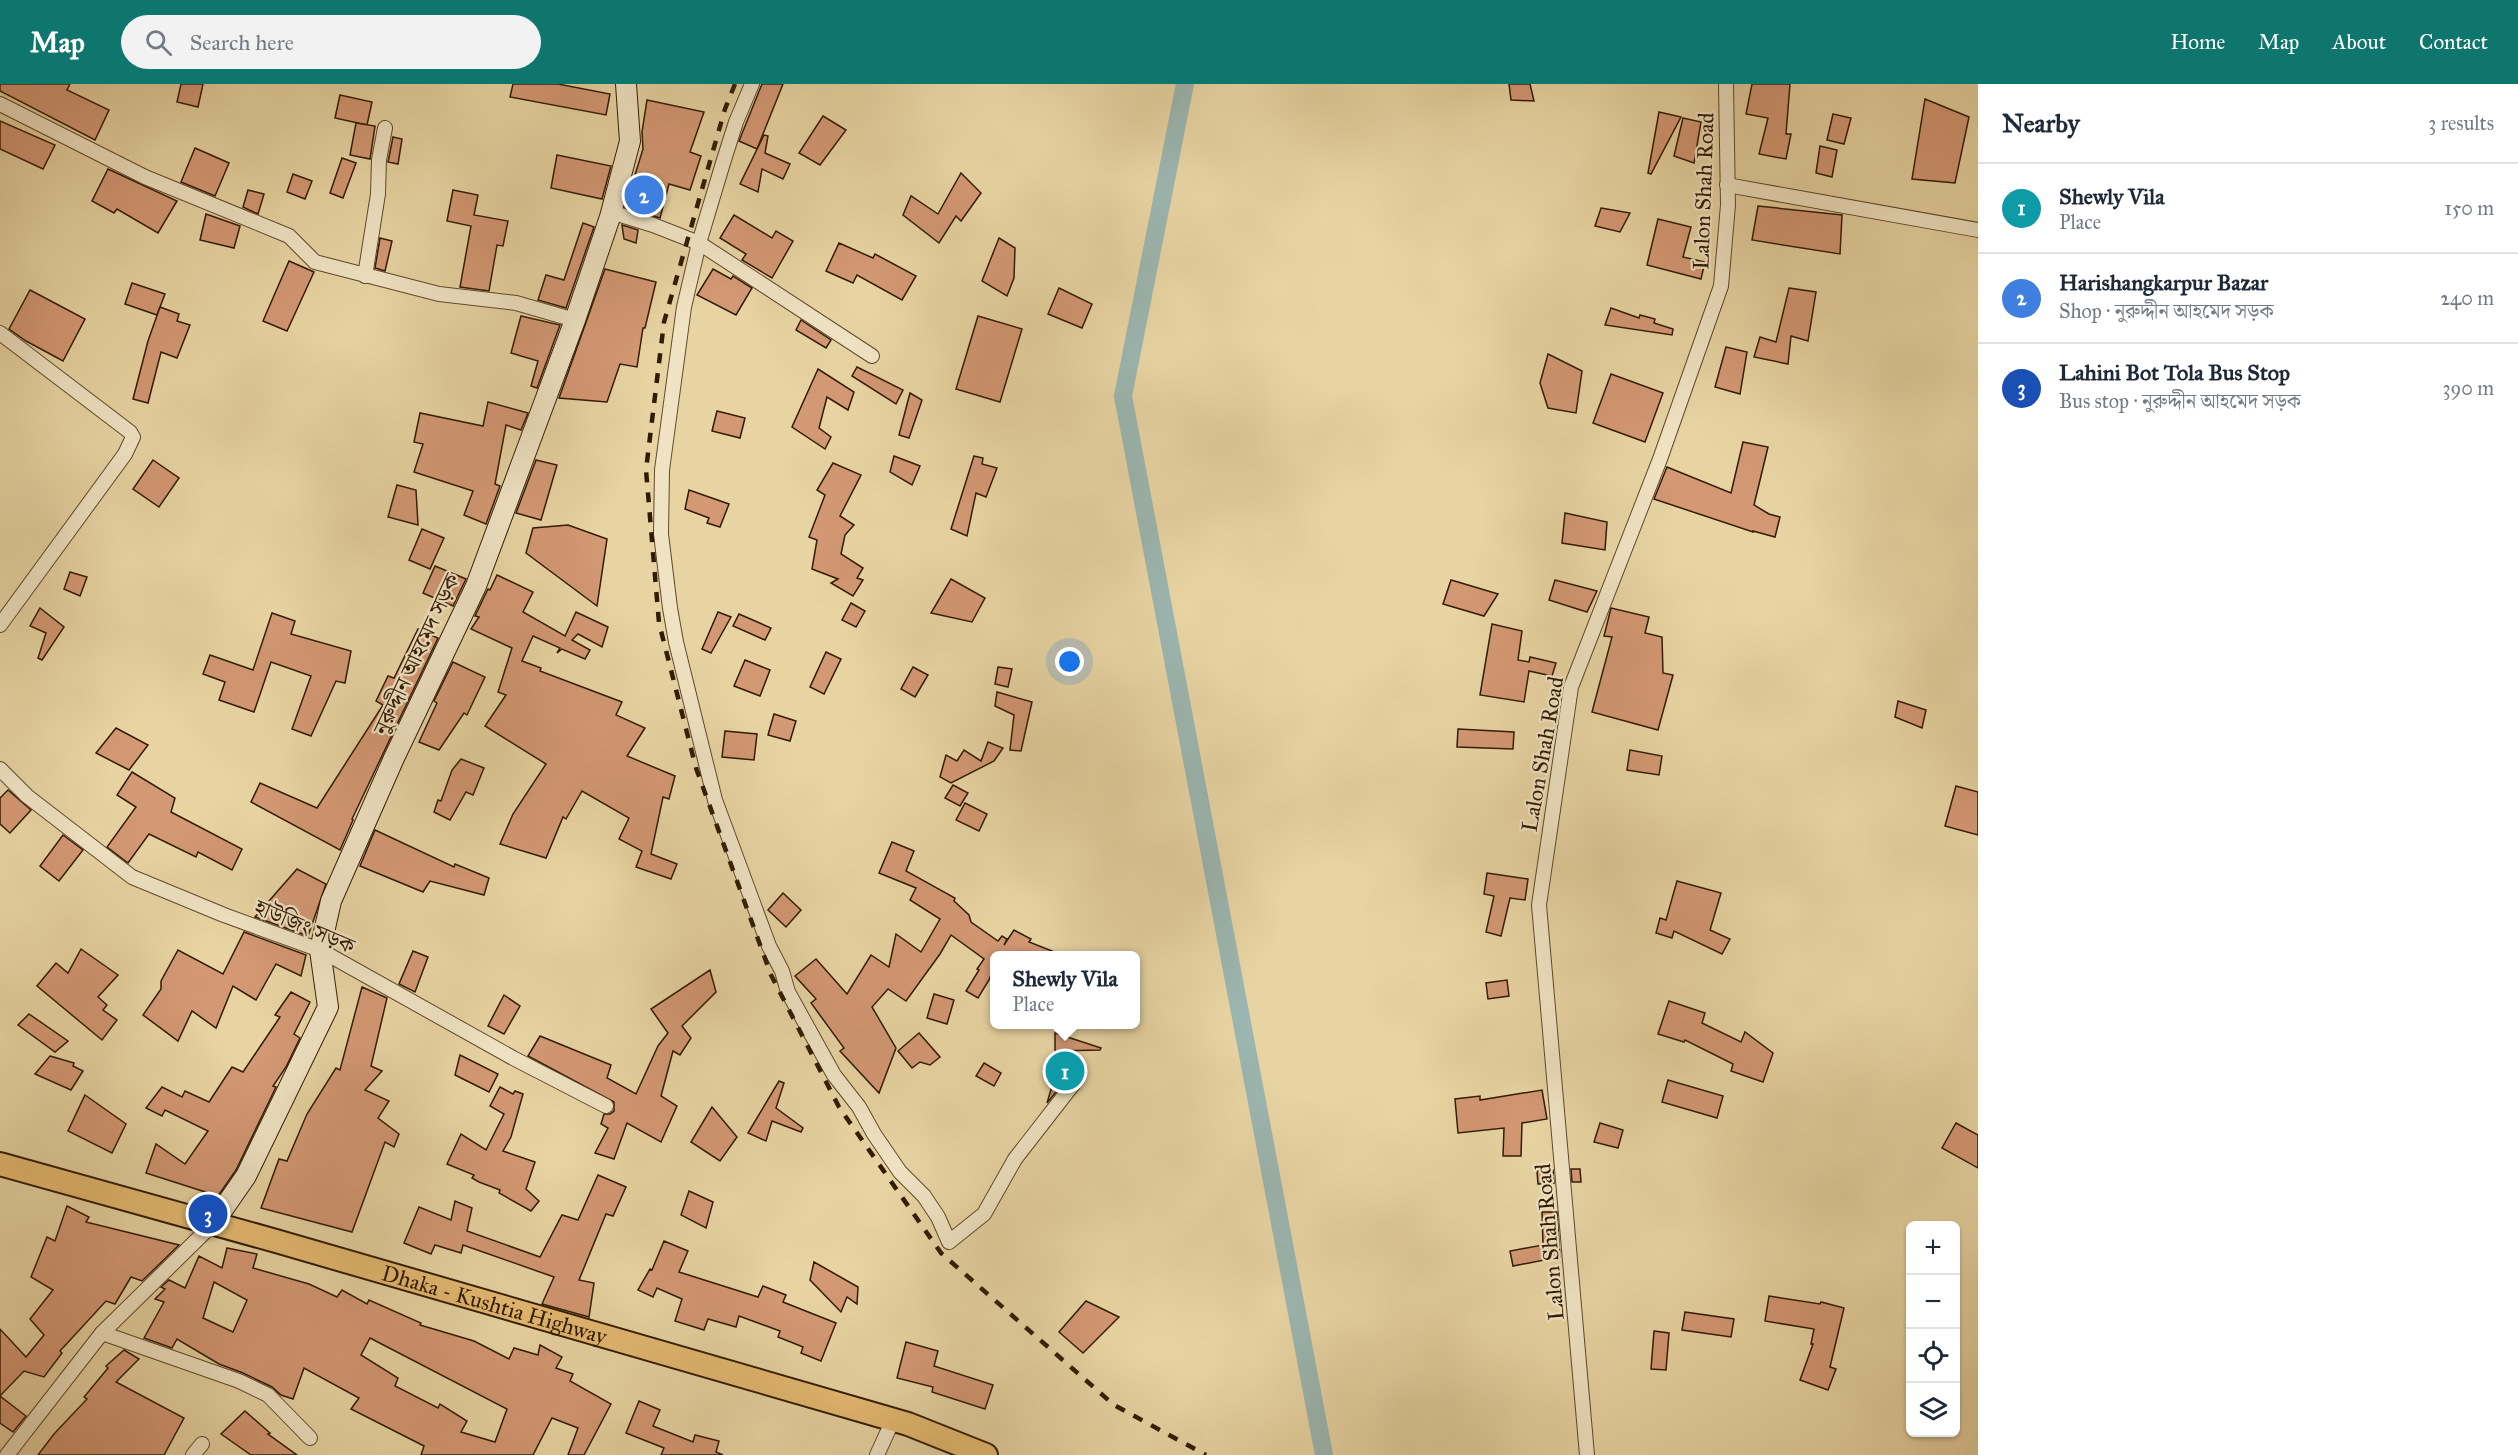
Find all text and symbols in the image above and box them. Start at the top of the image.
search box [121,15,541,69]
text: Map [30,25,85,60]
icon: search [142,26,175,59]
text: Search here [190,29,294,56]
text: Home [2170,29,2225,55]
text: Map [2258,29,2299,55]
text: About [2332,29,2386,55]
text: Contact [2419,29,2488,55]
text: Nearby [2002,107,2080,139]
text: 3 results [2428,111,2494,135]
street label: Lalon Shah Road [1687,112,1720,270]
pin: 2 [624,172,664,218]
text: Shewly Vila [2059,183,2165,210]
text: 1 [2018,196,2025,220]
text: 150 m [2444,196,2494,220]
text: Place [2059,210,2101,234]
text: Harishangkarpur Bazar [2059,269,2268,296]
text: 2 [2017,286,2026,310]
text: 240 m [2440,286,2494,310]
text: Shop · নুরুদ্দীন আহমেদ সড়ক [2059,299,2274,323]
text: Lahini Bot Tola Bus Stop [2059,359,2290,386]
text: 3 [2018,376,2026,400]
text: 390 m [2443,376,2494,400]
text: Bus stop · নুরুদ্দীন আহমেদ সড়ক [2059,389,2301,413]
street label: নুরুদ্দীন আহমেদ সড়ক [367,568,466,740]
your location [1055,647,1084,676]
street label: Lalon Shah Road [1516,674,1569,834]
street label: হাউজিং সড়ক [250,893,360,960]
popup [990,951,1140,1029]
text: Shewly Vila [1012,965,1118,992]
text: Place [1012,992,1054,1016]
pin: 1 [1046,1048,1084,1094]
street label: Lalon Shah Road [1529,1162,1570,1321]
pin: 3 [188,1192,228,1236]
map controls [1906,1221,1960,1437]
button: + [1906,1221,1960,1275]
street label: Dhaka - Kushtia Highway [379,1259,611,1350]
button: − [1906,1275,1960,1329]
button: locate [1906,1329,1960,1383]
button: layers [1906,1383,1960,1437]

